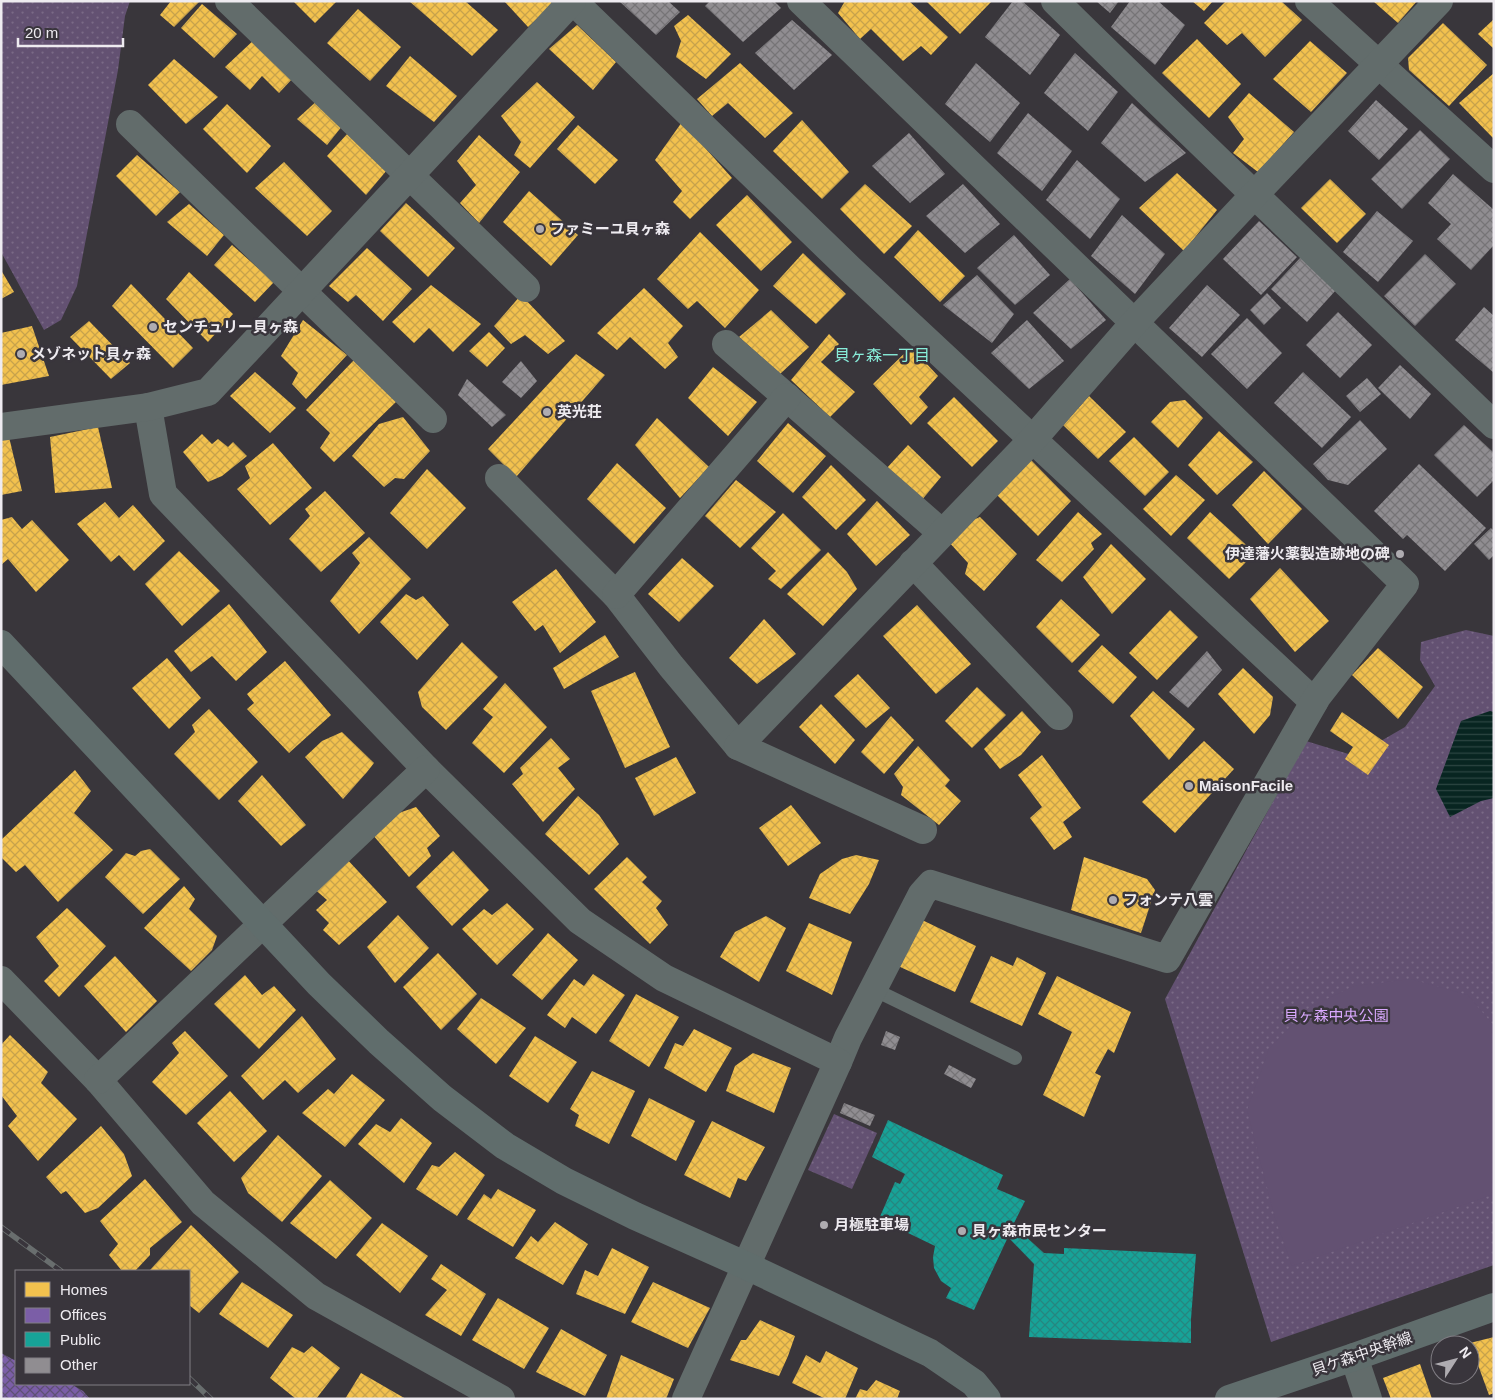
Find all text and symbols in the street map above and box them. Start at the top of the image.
scale bar [18,15,122,47]
text: 20 m [25,24,58,41]
place label: ファミーユ貝ヶ森 [550,220,670,237]
marker: ファミーユ貝ヶ森 [534,223,546,235]
place label: センチュリー貝ヶ森 [163,318,298,335]
marker: センチュリー貝ヶ森 [147,321,159,333]
place label: メゾネット貝ヶ森 [31,345,151,362]
district label: 貝ヶ森一丁目 [834,347,930,364]
marker: メゾネット貝ヶ森 [15,348,27,360]
place label: 英光荘 [557,403,602,420]
marker: 英光荘 [541,406,553,418]
place label: 伊達藩火薬製造跡地の碑 [1225,545,1390,562]
marker: 伊達藩火薬製造跡地の碑 [1394,548,1406,560]
place label: MaisonFacile [1199,777,1293,794]
marker: MaisonFacile [1183,780,1195,792]
place label: フォンテ八雲 [1123,891,1213,908]
marker: フォンテ八雲 [1107,894,1119,906]
park label: 貝ヶ森中央公園 [1283,1007,1389,1024]
place label: 月極駐車場 [834,1216,909,1233]
marker: 月極駐車場 [818,1219,830,1231]
place label: 貝ヶ森市民センター [972,1222,1107,1239]
marker: 貝ヶ森市民センター [956,1225,968,1237]
legend [15,1270,190,1385]
text: Homes [60,1281,108,1298]
text: Offices [60,1306,106,1323]
street label: 貝ケ森中央幹線 [1309,1328,1414,1379]
text: Public [60,1331,101,1348]
north arrow [1430,1335,1480,1385]
text: N [1456,1344,1475,1361]
text: Other [60,1356,98,1373]

